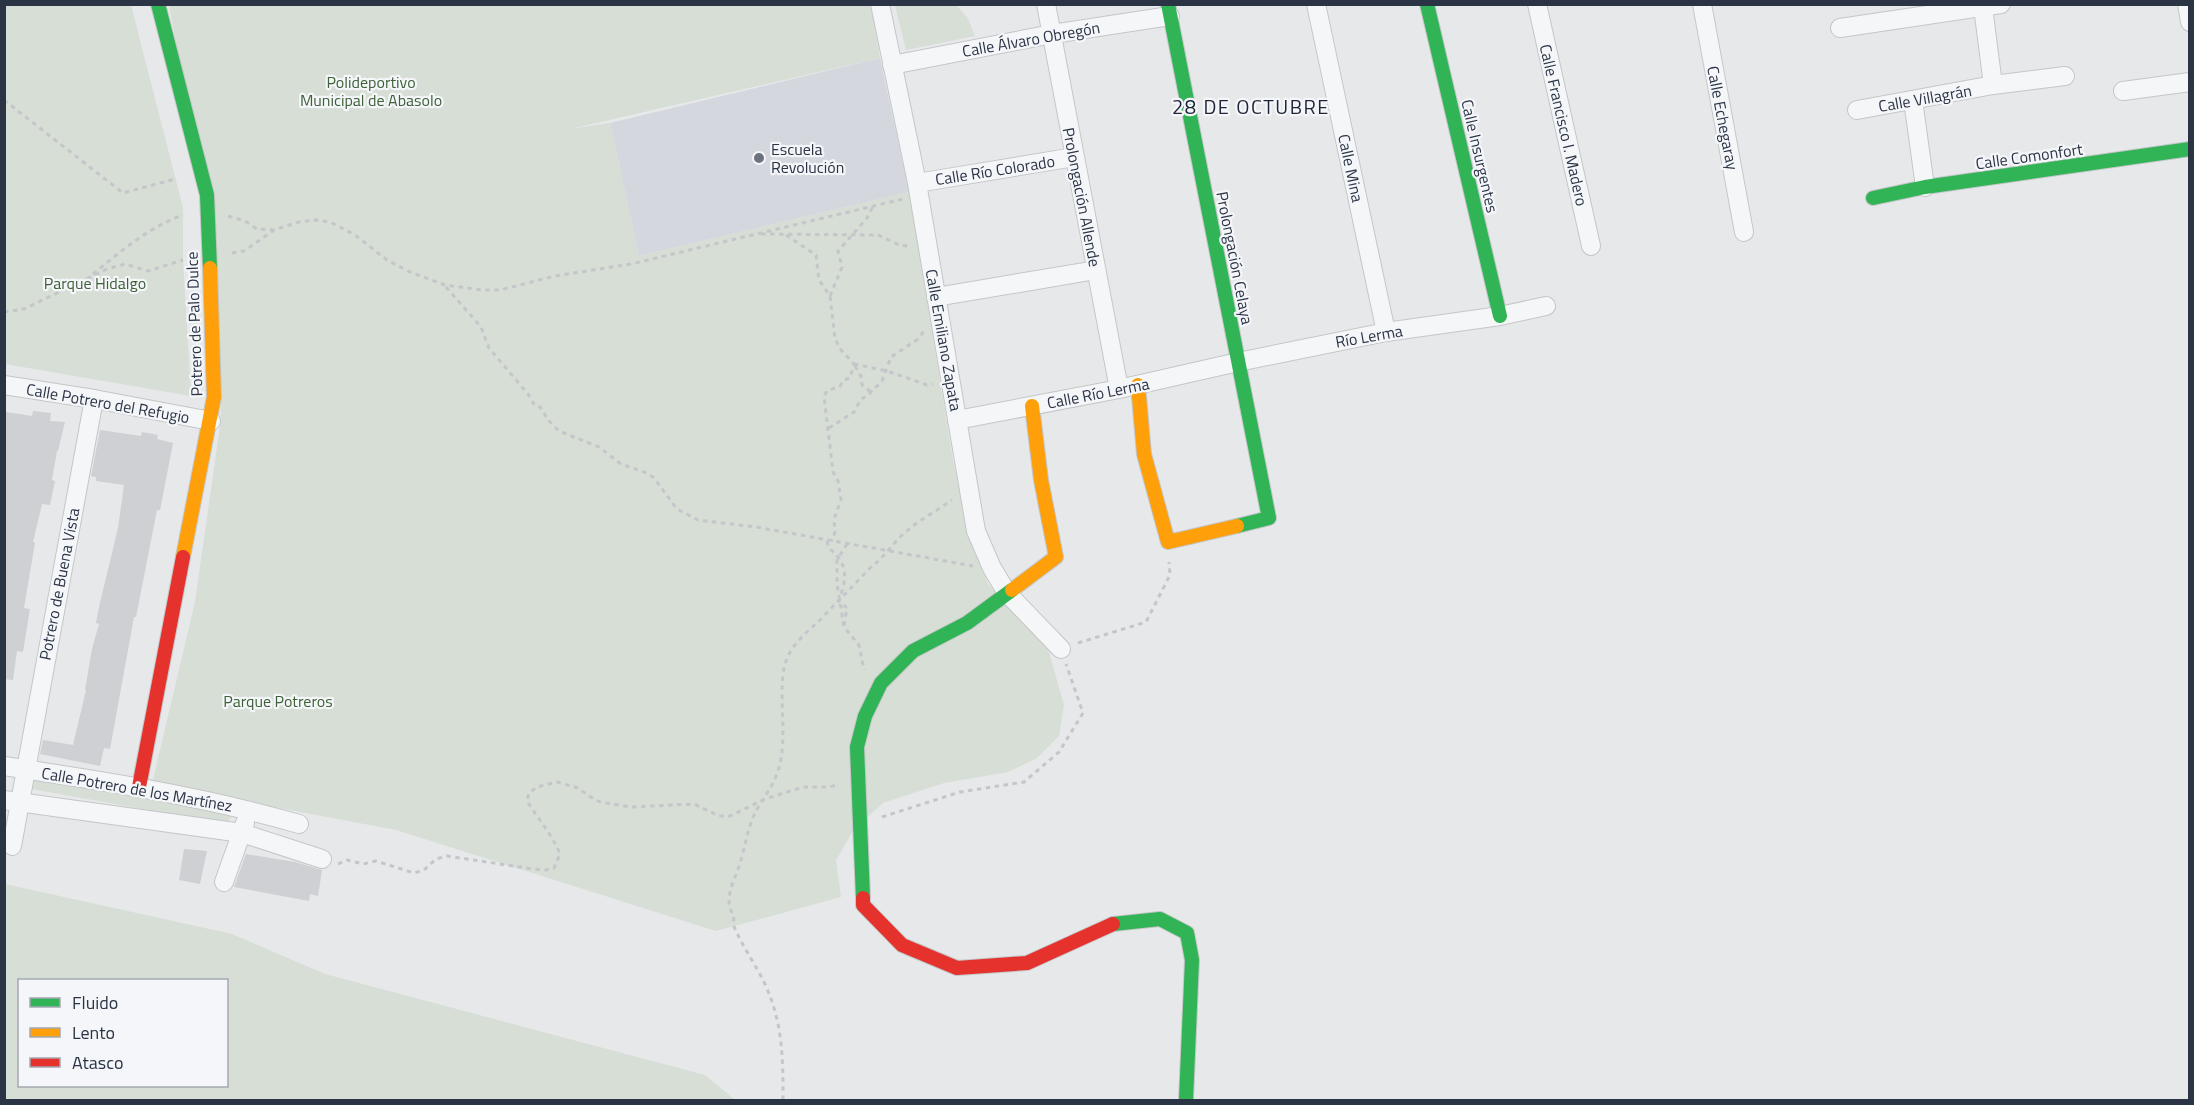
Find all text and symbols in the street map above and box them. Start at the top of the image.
street label: Calle Álvaro Obregón [960,15,1102,63]
street label: Calle Francisco I. Madero [1534,42,1594,208]
street label: Calle Echegaray [1701,64,1745,172]
park label: Polideportivo Municipal de Abasolo [300,70,442,112]
street label: Calle Villagrán [1876,78,1974,118]
district label: 28 DE OCTUBRE [1172,91,1330,122]
street label: Calle Insurgentes [1455,97,1505,215]
street label: Prolongación Allende [1057,125,1107,269]
street label: Calle Mina [1332,132,1370,204]
place label: Escuela Revolución [771,137,844,179]
street label: Calle Comonfort [1974,137,2084,175]
street label: Calle Río Colorado [934,149,1056,191]
marker: Escuela Revolución [752,151,766,165]
street label: Prolongación Celaya [1210,189,1260,327]
street label: Potrero de Palo Dulce [179,251,209,397]
street label: Calle Emiliano Zapata [920,267,968,413]
park label: Parque Hidalgo [44,271,146,295]
street label: Río Lerma [1333,318,1405,354]
street label: Calle Río Lerma [1045,371,1151,415]
street label: Calle Potrero del Refugio [24,377,192,429]
street label: Potrero de Buena Vista [32,506,86,662]
park label: Parque Potreros [223,689,333,713]
street label: Calle Potrero de los Martínez [40,760,234,818]
legend [18,979,228,1087]
text: Fluido [72,989,118,1016]
text: Lento [72,1019,115,1046]
text: Atasco [72,1049,123,1076]

